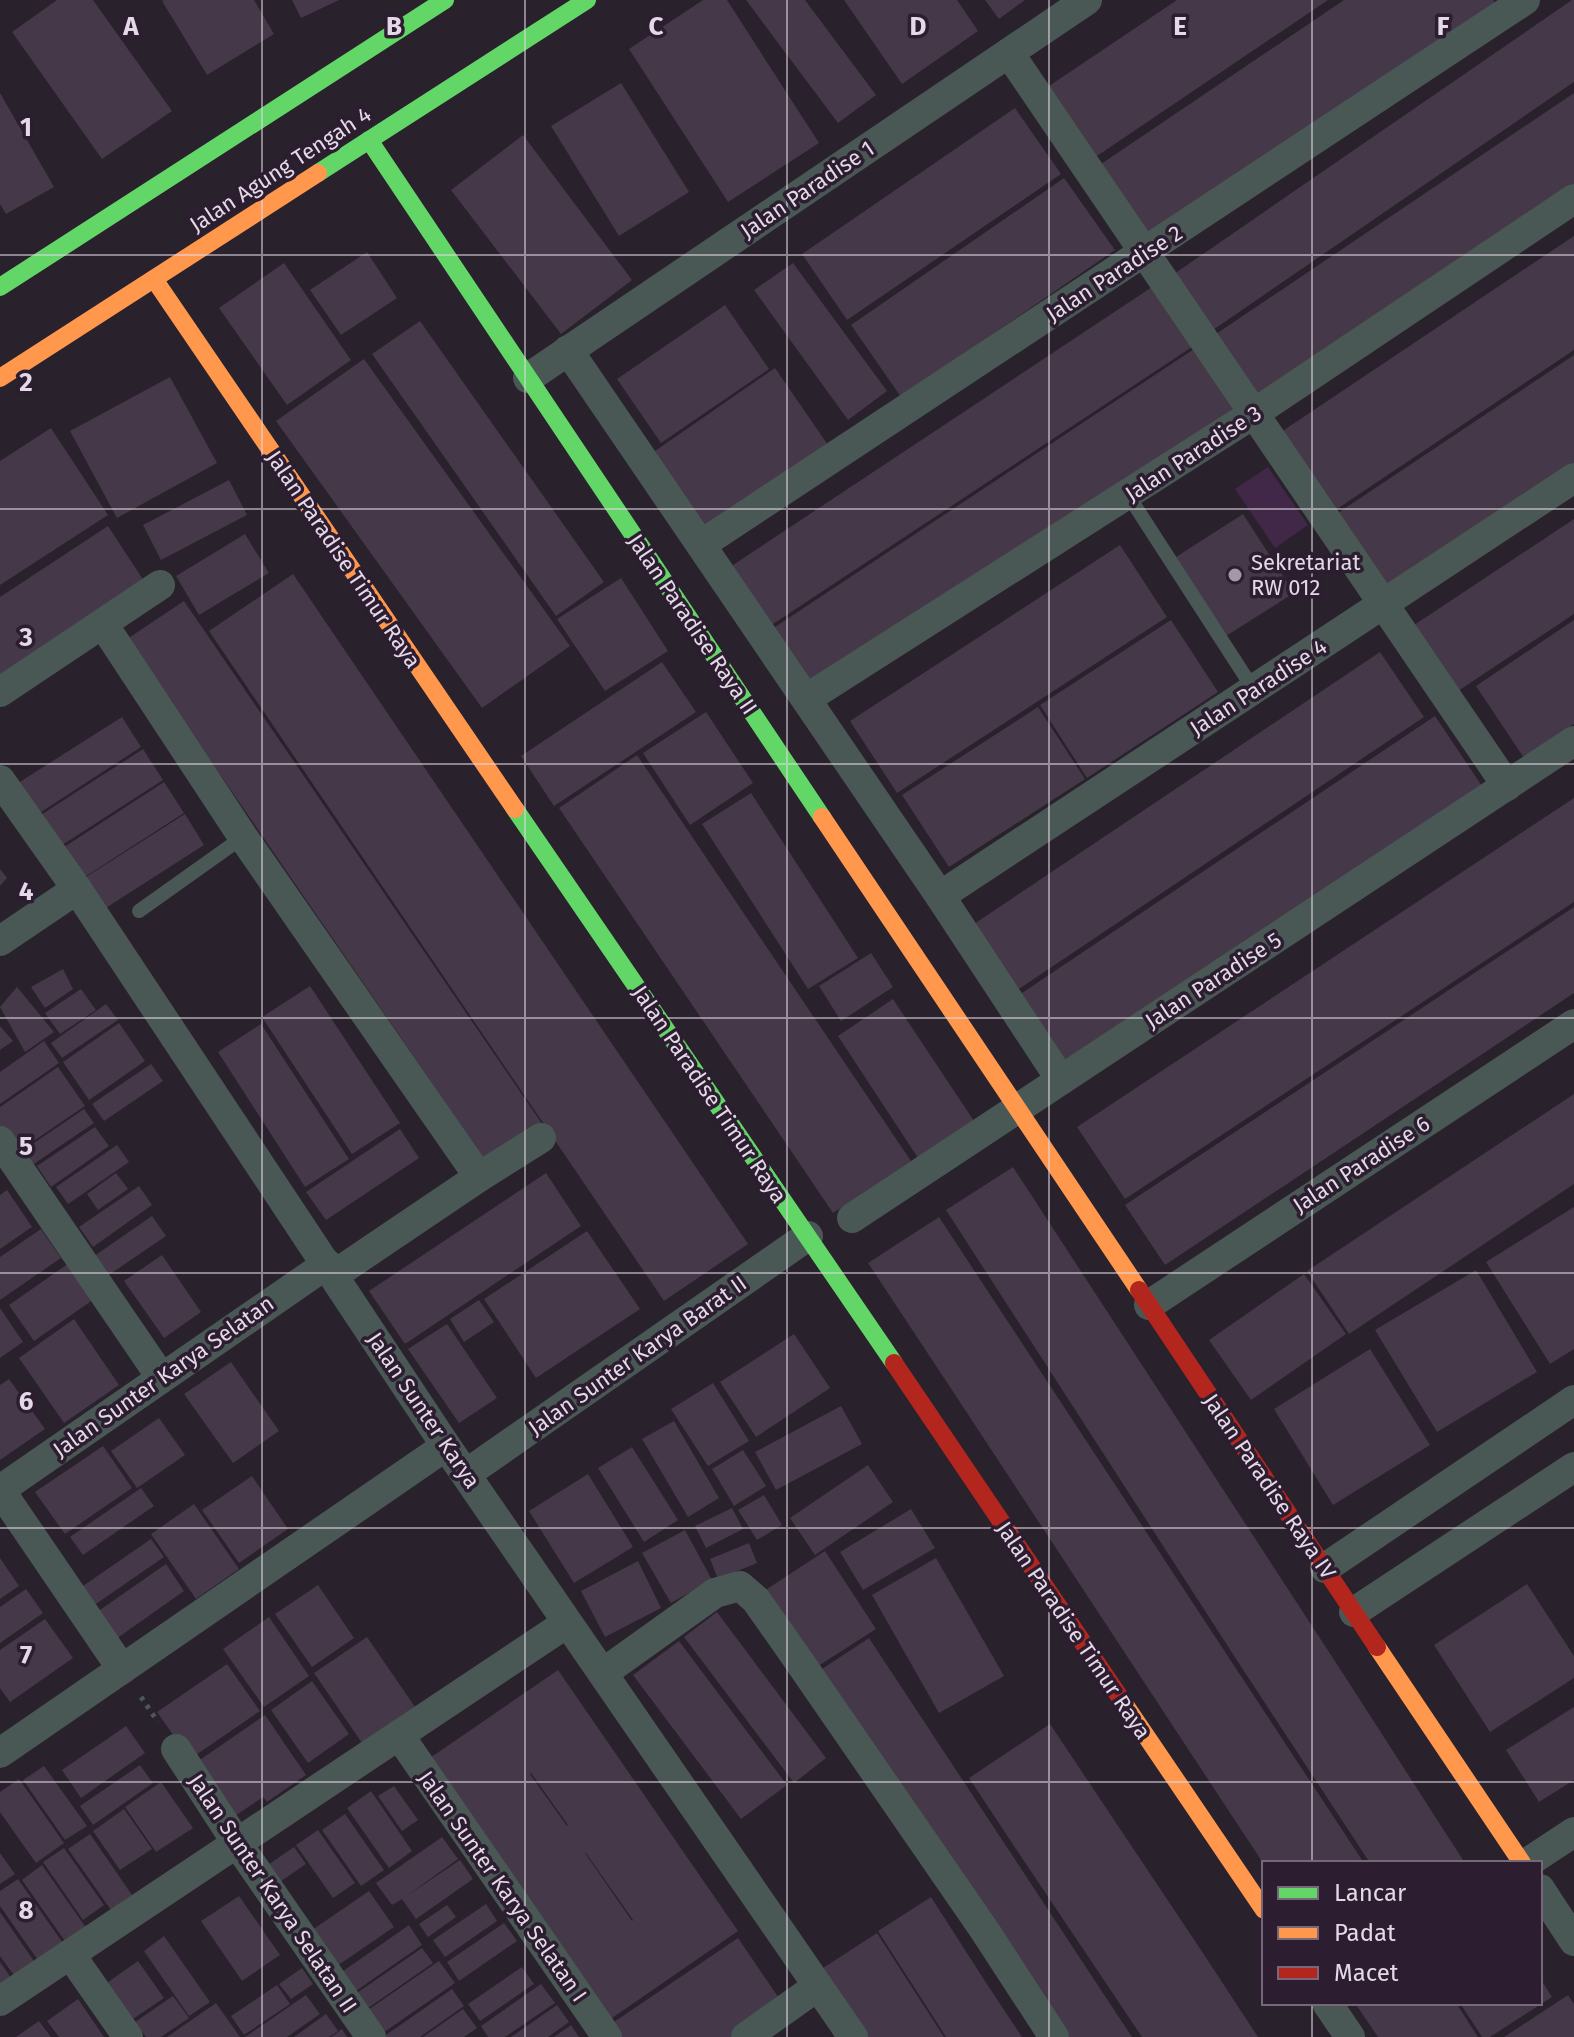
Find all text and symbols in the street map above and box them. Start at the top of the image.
text: A [122,11,139,42]
text: B [386,11,402,42]
text: C [649,11,664,42]
text: D [910,11,927,42]
text: E [1173,11,1187,42]
text: F [1437,11,1450,42]
street label: Jalan Agung Tengah 4 [185,101,376,238]
text: 1 [20,112,32,143]
street label: Jalan Paradise 1 [735,135,879,244]
street label: Jalan Paradise 2 [1041,219,1187,328]
text: 2 [19,367,33,398]
street label: Jalan Paradise 3 [1120,399,1267,508]
street label: Jalan Paradise Timur Raya [261,445,427,673]
street label: Jalan Paradise Raya II [622,529,763,720]
place label: Sekretariat RW 012 [1251,549,1360,601]
marker: Sekretariat RW 012 [1226,566,1244,584]
text: 3 [18,622,33,653]
street label: Jalan Paradise 4 [1185,633,1332,742]
text: 4 [19,876,34,907]
street label: Jalan Paradise 5 [1140,926,1287,1035]
street label: Jalan Paradise Timur Raya [627,980,793,1208]
street label: Jalan Paradise 6 [1288,1110,1435,1219]
text: 5 [19,1131,33,1162]
street label: Jalan Sunter Karya Barat II [523,1270,752,1441]
street label: Jalan Sunter Karya Selatan [48,1290,279,1463]
street label: Jalan Sunter Karya [361,1327,486,1494]
text: 6 [19,1386,34,1417]
street label: Jalan Paradise Raya IV [1197,1388,1342,1585]
street label: Jalan Paradise Timur Raya [991,1516,1157,1744]
text: 7 [20,1640,32,1671]
street label: Jalan Sunter Karya Selatan I [412,1766,593,2007]
street label: Jalan Sunter Karya Selatan II [182,1769,363,2018]
legend [1262,1861,1542,2005]
text: Lancar [1334,1879,1407,1907]
text: 8 [18,1895,34,1926]
text: Padat [1334,1919,1396,1947]
text: Macet [1334,1959,1399,1987]

